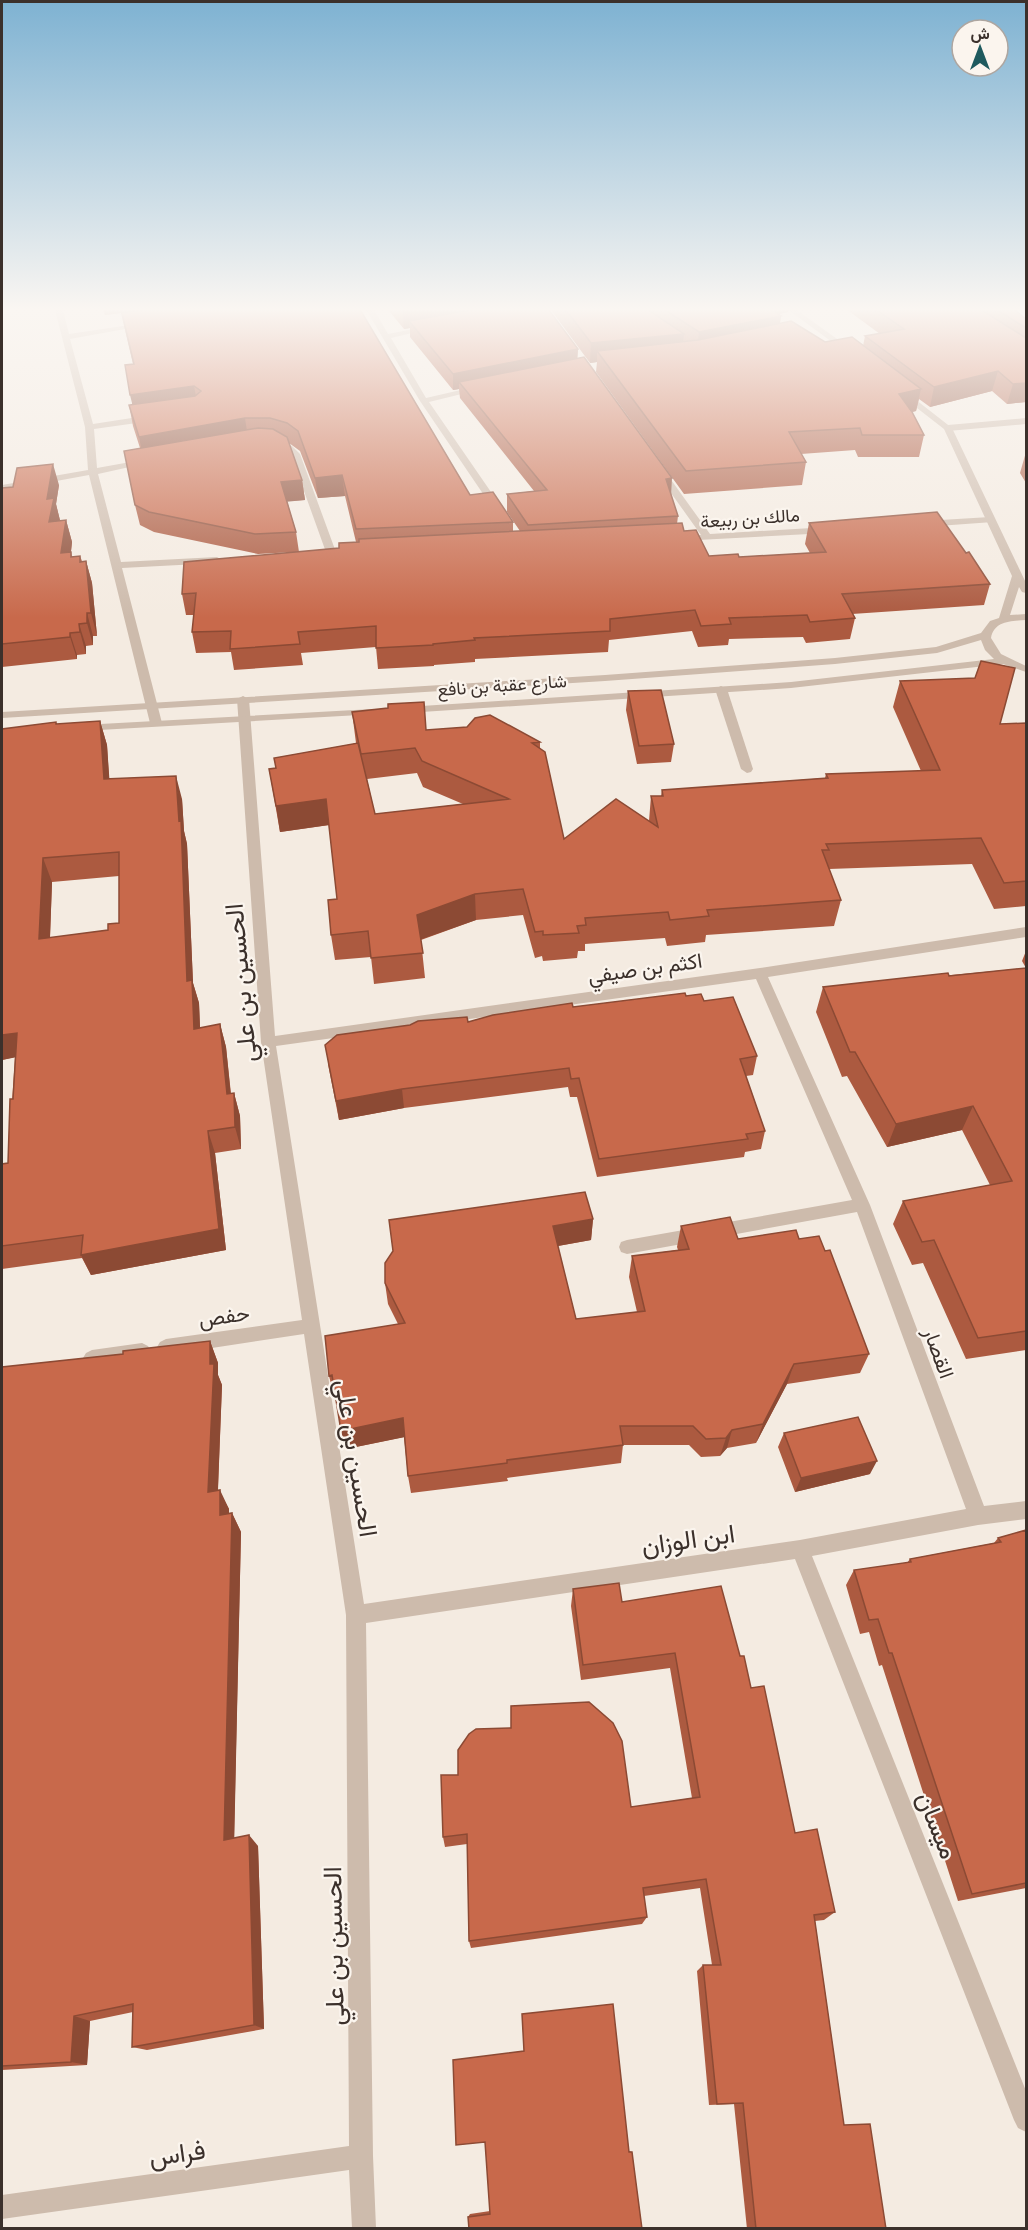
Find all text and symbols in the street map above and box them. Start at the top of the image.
north arrow [950,18,1010,78]
text: ش [970,22,990,44]
street label: مالك بن ربيعة [699,502,801,534]
street label: شارع عقبة بن نافع [436,668,568,702]
street label: الحسين بن علي [216,902,268,1064]
street label: اكثم بن صيفي [586,946,704,993]
street label: حفص [197,1298,251,1334]
street label: القصار [916,1323,962,1382]
street label: الحسين بن علي [323,1377,387,1540]
street label: ابن الوزان [639,1515,737,1563]
street label: ميسان [909,1786,967,1864]
street label: الحسين بن علي [314,1866,356,2026]
street label: فراس [146,2132,208,2174]

